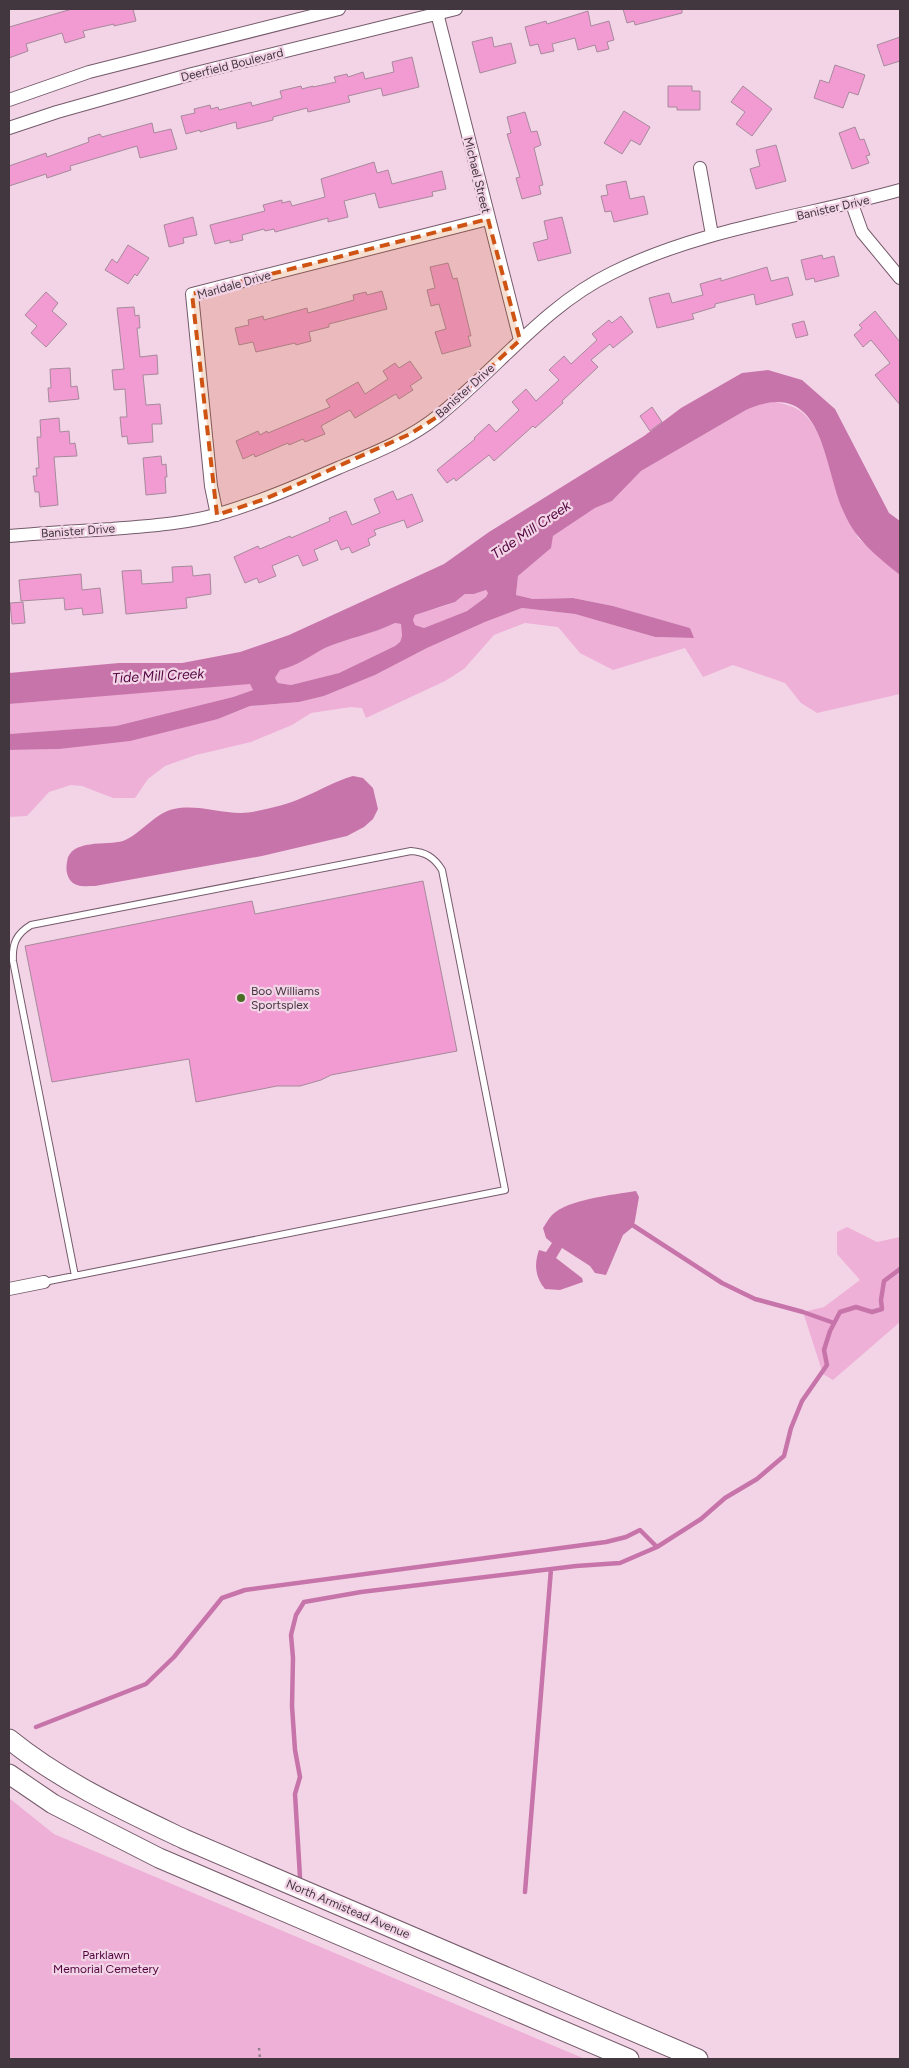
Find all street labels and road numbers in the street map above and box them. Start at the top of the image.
street label: Deerfield Boulevard [179,45,285,85]
street label: Michael Street [461,135,493,215]
street label: Banister Drive [795,193,871,223]
street label: Marldale Drive [196,268,273,302]
street label: Banister Drive [433,361,498,421]
street label: Banister Drive [40,521,116,541]
street label: North Armistead Avenue [284,1877,412,1942]

